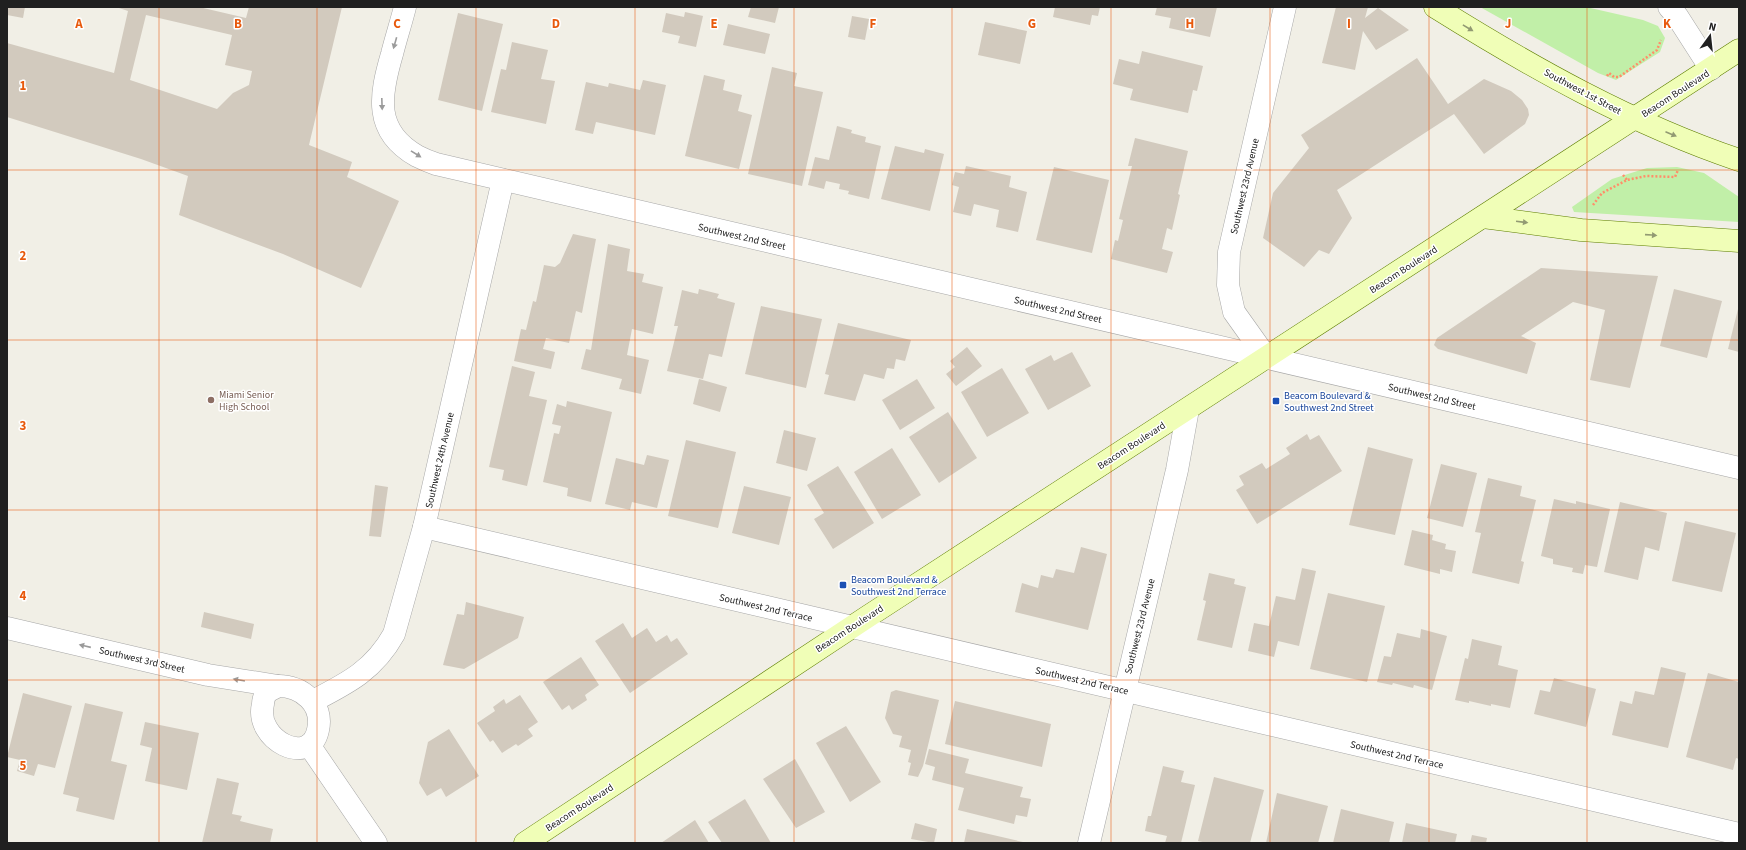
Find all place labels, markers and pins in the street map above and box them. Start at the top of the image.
place label: Miami Senior High School [219,388,274,414]
place label: Beacom Boulevard & Southwest 2nd Street [1284,389,1374,415]
marker: Miami Senior High School [206,395,216,405]
marker: Beacom Boulevard & Southwest 2nd Street [1271,396,1281,406]
place label: Beacom Boulevard & Southwest 2nd Terrace [851,573,946,599]
marker: Beacom Boulevard & Southwest 2nd Terrace [838,580,848,590]

